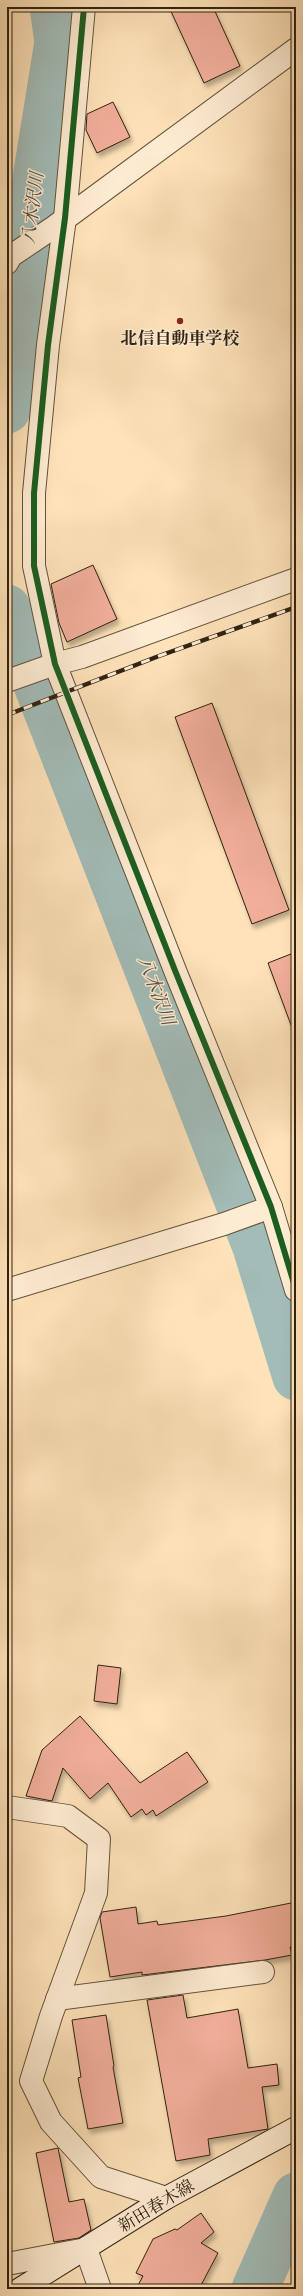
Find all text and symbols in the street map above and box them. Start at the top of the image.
water label: 八木沢川 [17,169,49,245]
marker: 北信自動車学校 [175,316,185,326]
place label: 北信自動車学校 [121,328,240,349]
water label: 八木沢川 [132,953,180,1031]
street label: 新田春木線 [114,2175,198,2237]

